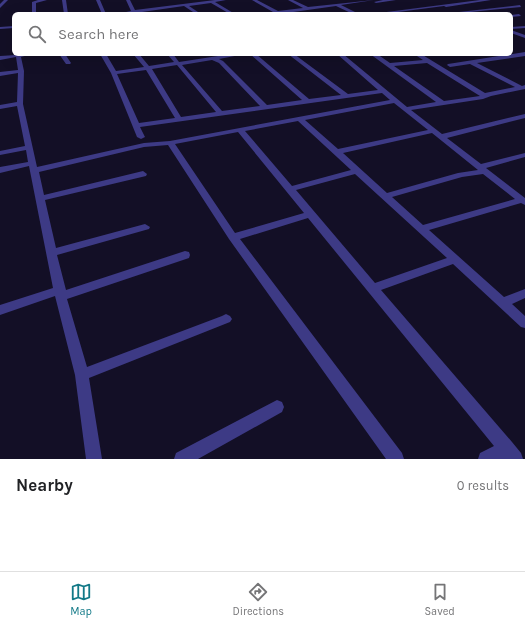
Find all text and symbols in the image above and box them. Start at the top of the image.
search box [12,12,513,56]
icon: search [26,23,48,45]
text: Search here [58,25,139,43]
text: Nearby [16,475,73,495]
text: 0 results [457,478,509,493]
tab: Map [70,581,92,618]
tab: Directions [232,581,284,618]
tab: Saved [424,581,455,618]

